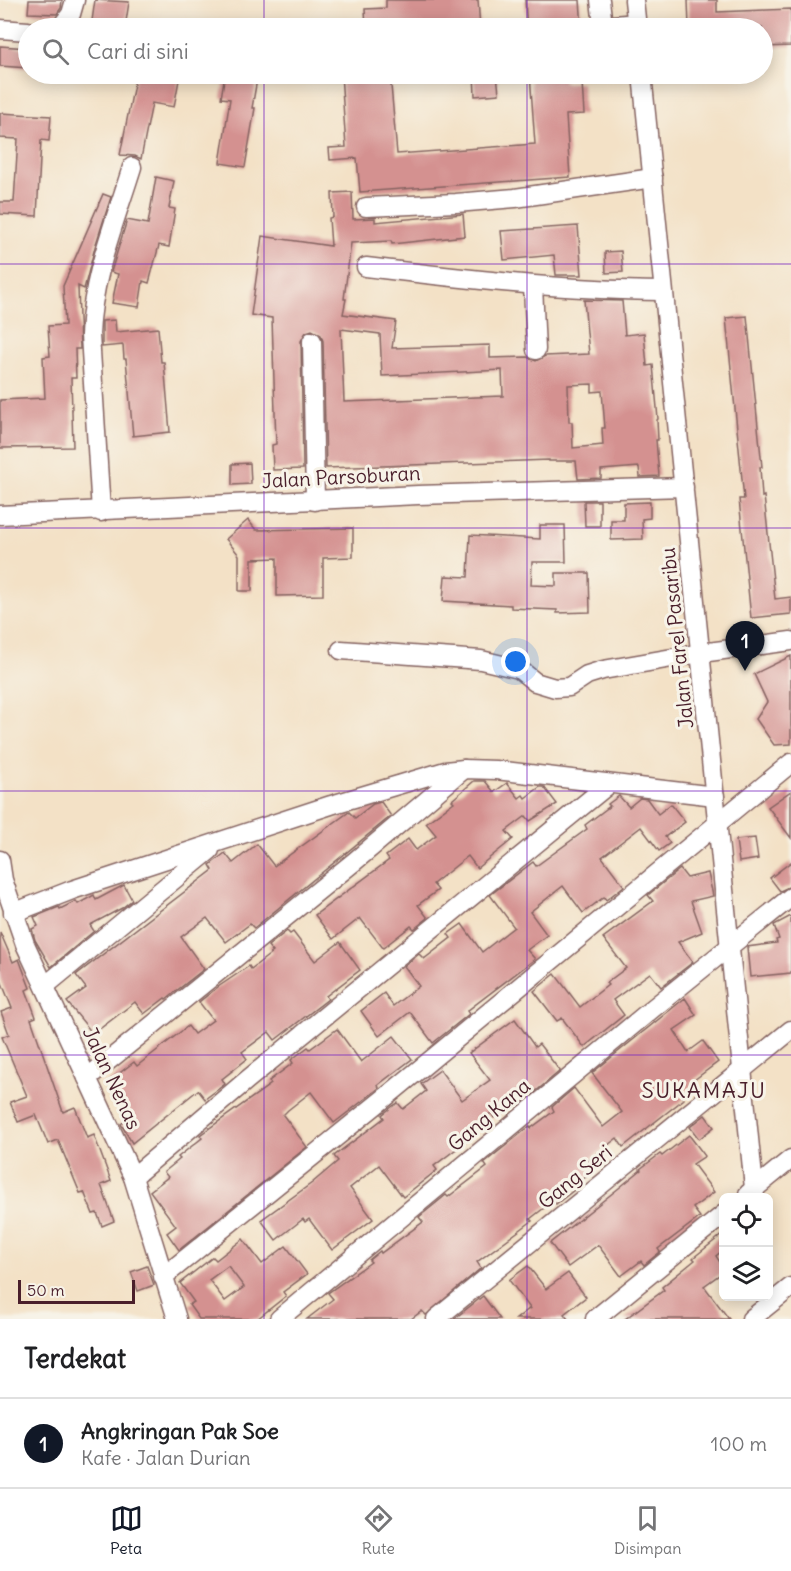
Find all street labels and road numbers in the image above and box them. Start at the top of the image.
street label: Jalan Parsoburan [261,460,421,493]
street label: Jalan Farel Pasaribu [655,546,698,730]
street label: Jalan Nenas [78,1023,147,1133]
street label: Gang Kana [442,1073,535,1156]
street label: Gang Seri [533,1139,617,1214]

